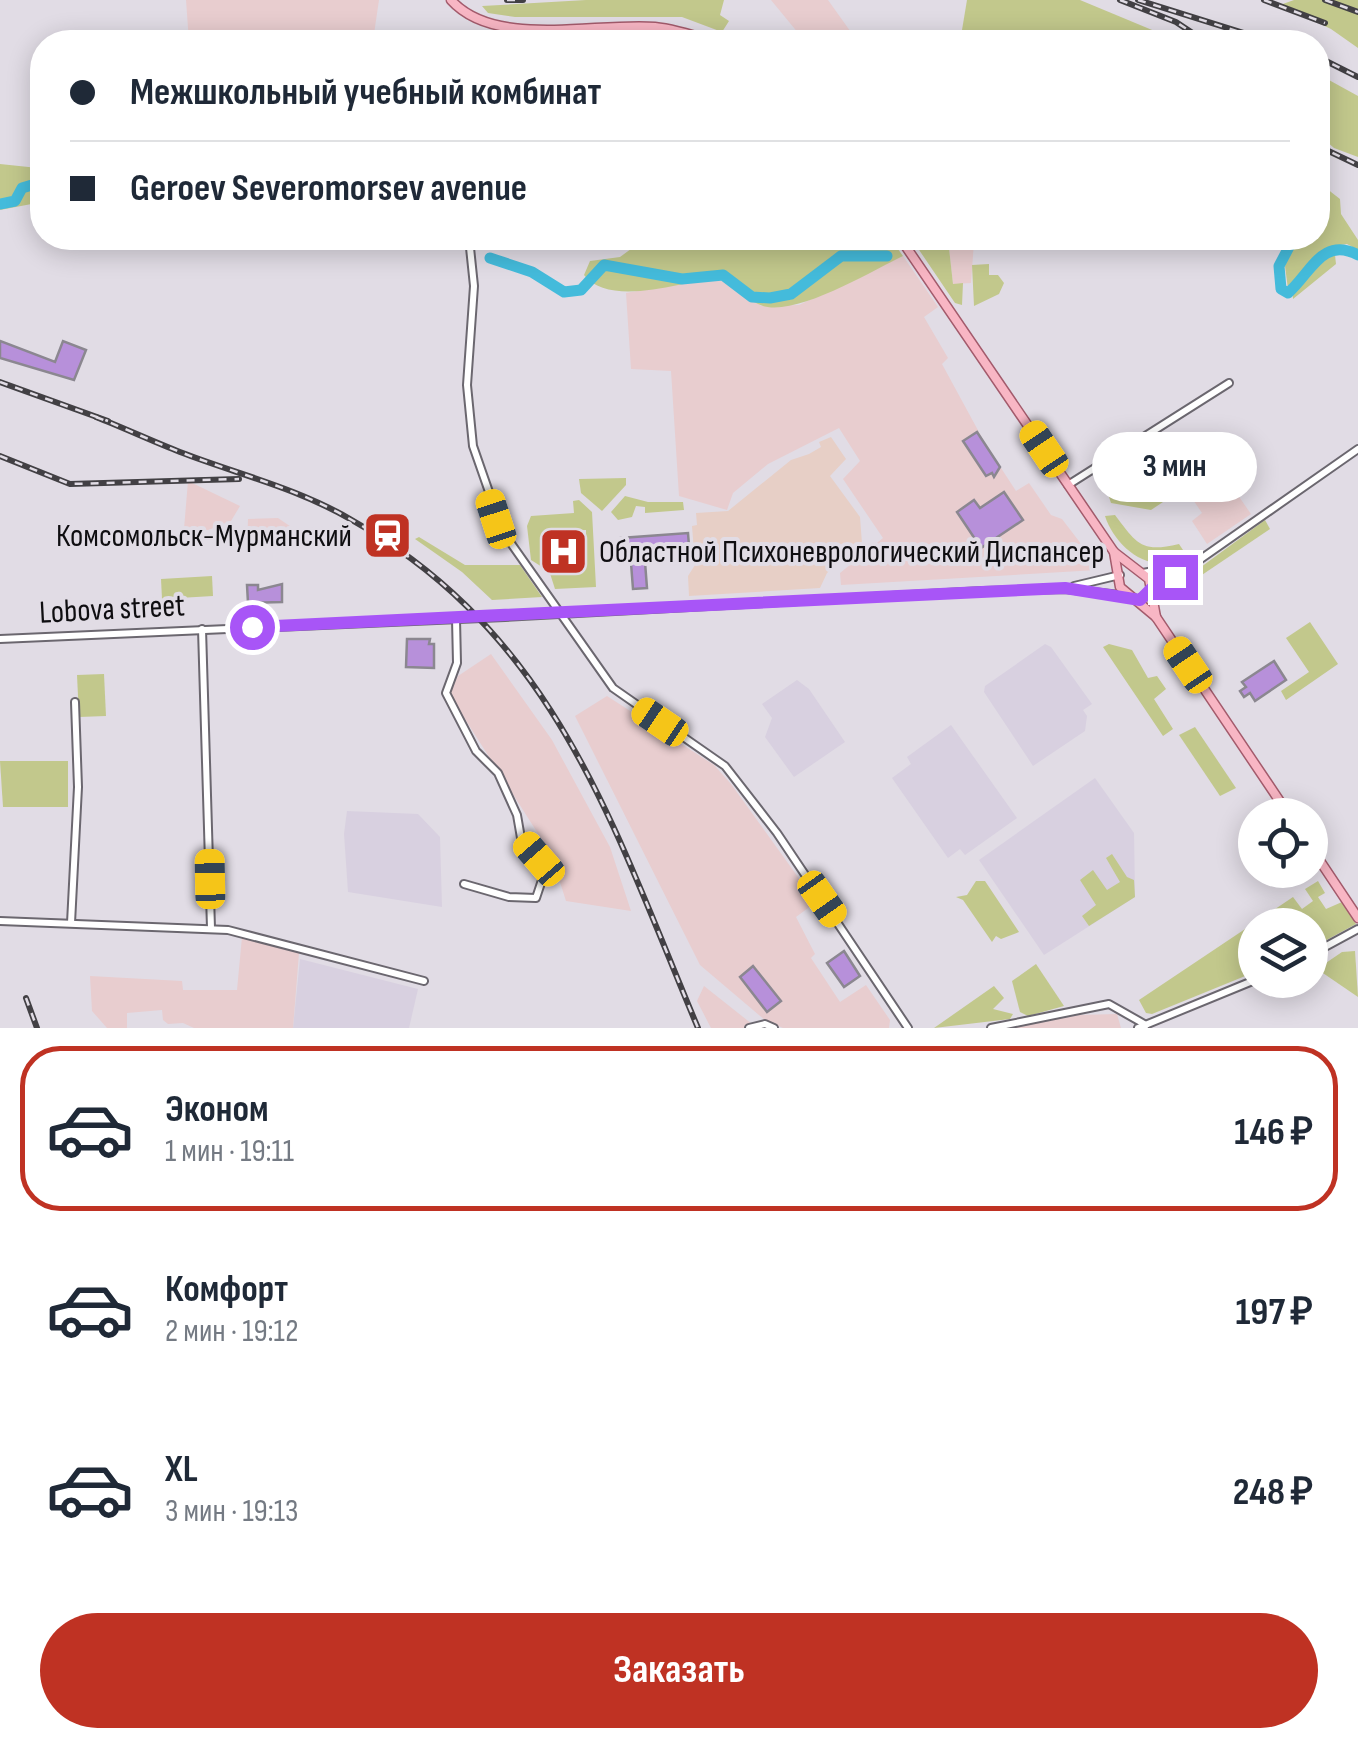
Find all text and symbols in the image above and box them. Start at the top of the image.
text: Межшкольный учебный комбинат [130,70,601,115]
text: Geroev Severomorsev avenue [130,166,527,211]
car [1015,416,1073,482]
callout: 3 мин [1092,432,1258,502]
text: 3 мин [1143,447,1206,486]
car [472,486,520,552]
station icon: Комсомольск-Мурманский [361,509,413,561]
place label: Комсомольск-Мурманский [56,517,352,556]
hospital icon: Областной Психоневрологический Диспансер [538,525,590,577]
place label: Областной Психоневрологический Диспансер [599,533,1105,572]
route end [1153,555,1198,600]
street label: Lobova street [38,586,186,633]
route start [230,605,275,650]
car [1159,632,1217,698]
car [627,693,693,751]
map controls [1238,798,1328,998]
button: locate [1238,798,1328,888]
car [508,827,570,891]
car [194,849,226,909]
car [793,866,851,932]
button: layers [1238,908,1328,998]
icon: car [45,1084,135,1174]
text: Эконом [165,1087,269,1132]
text: 146 ₽ [1234,1110,1313,1155]
text: 1 мин · 19:11 [165,1132,294,1171]
icon: car [45,1264,135,1354]
text: Комфорт [165,1267,288,1312]
text: 197 ₽ [1235,1290,1313,1335]
text: 2 мин · 19:12 [165,1312,298,1351]
icon: car [45,1444,135,1534]
text: XL [165,1447,198,1492]
text: 248 ₽ [1233,1470,1313,1515]
text: 3 мин · 19:13 [165,1492,298,1531]
button: Заказать [40,1613,1318,1728]

